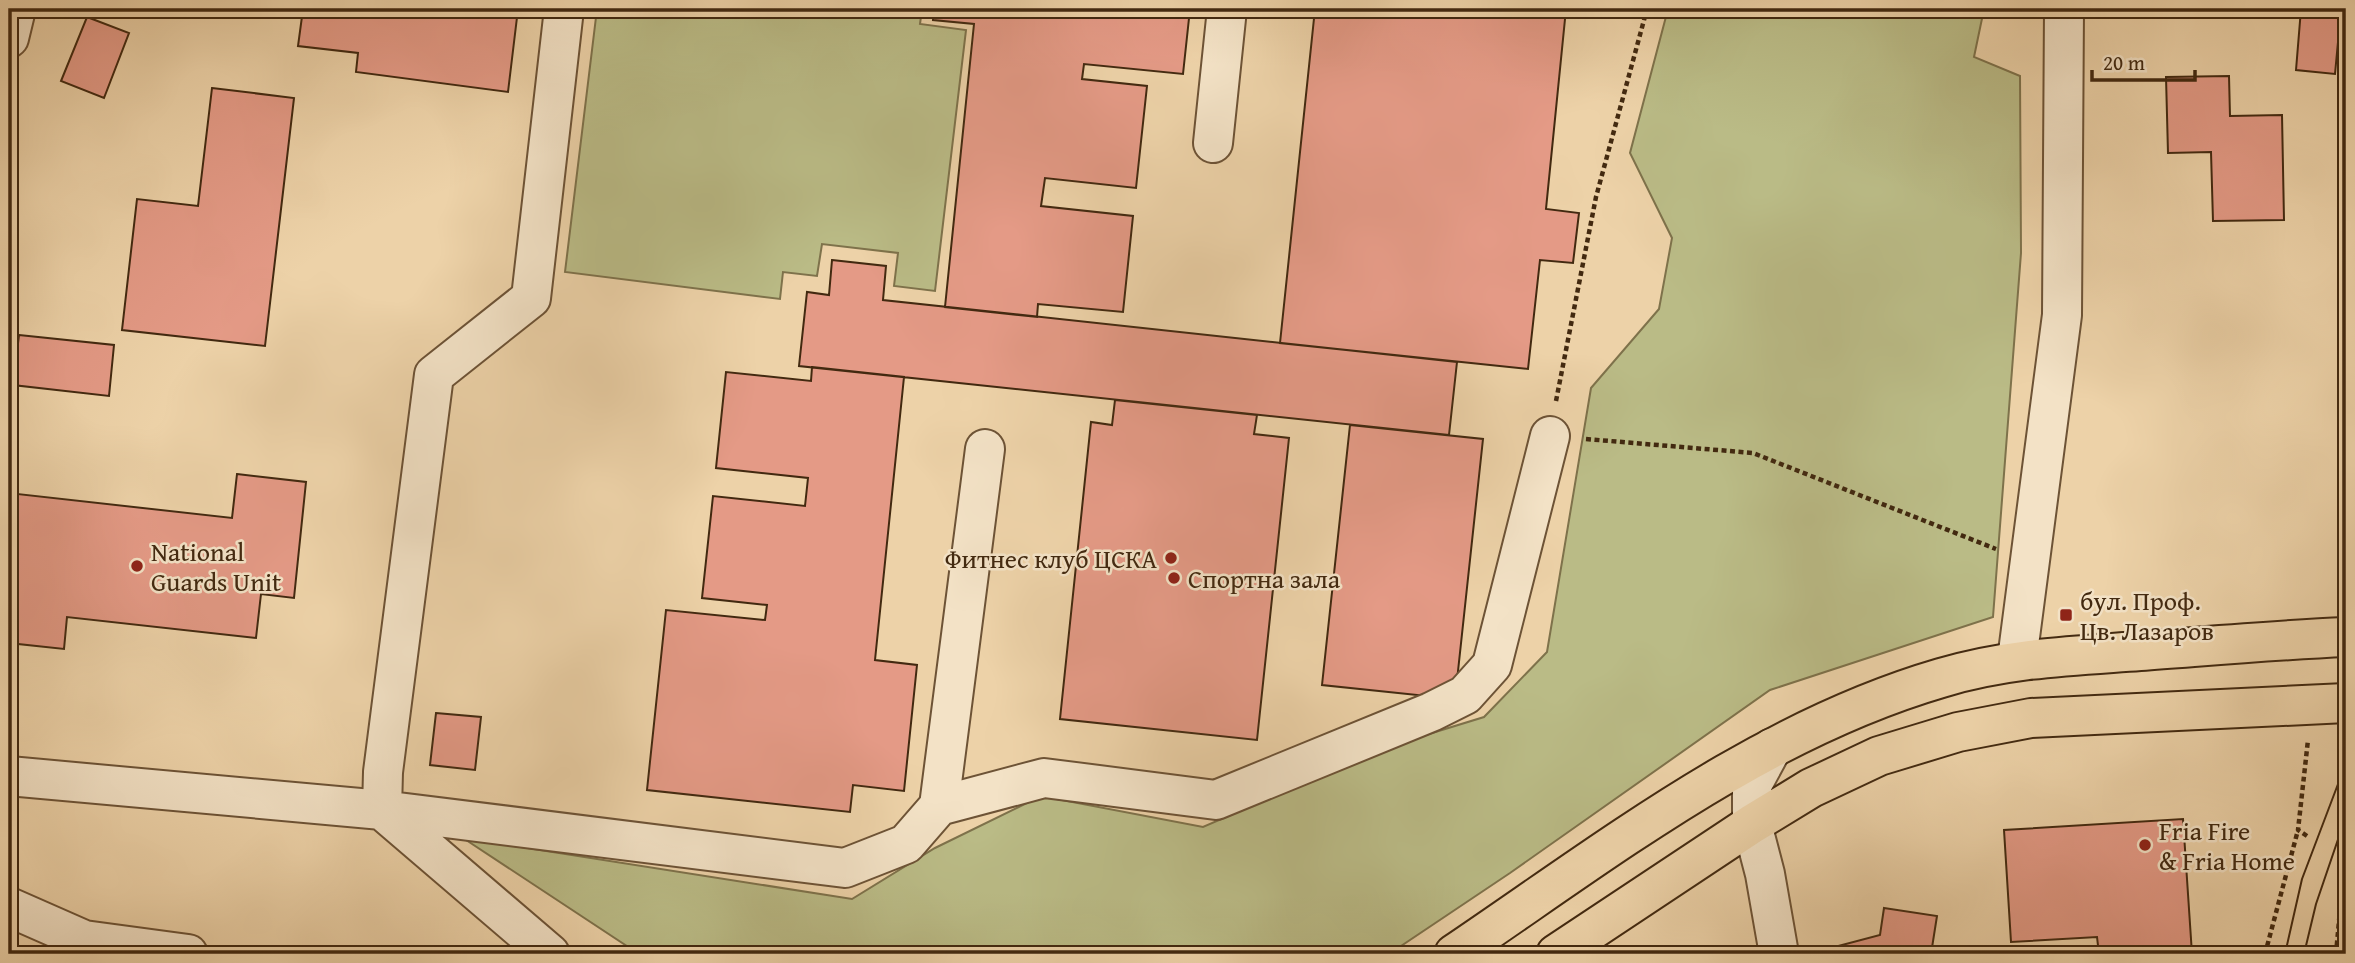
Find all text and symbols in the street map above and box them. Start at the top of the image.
scale bar [2092,38,2196,82]
text: 20 m [2103,47,2145,78]
place label: National Guards Unit [151,532,281,601]
place label: Фитнес клуб ЦСКА [945,539,1157,578]
marker: Фитнес клуб ЦСКА [1163,550,1179,566]
marker: National Guards Unit [129,558,145,574]
place label: Спортна зала [1188,559,1341,598]
marker: Спортна зала [1166,570,1182,586]
place label: бул. Проф. Цв. Лазаров [2080,581,2214,650]
marker: бул. Проф. Цв. Лазаров [2058,607,2074,623]
place label: Fria Fire & Fria Home [2159,811,2295,880]
marker: Fria Fire & Fria Home [2137,837,2153,853]

